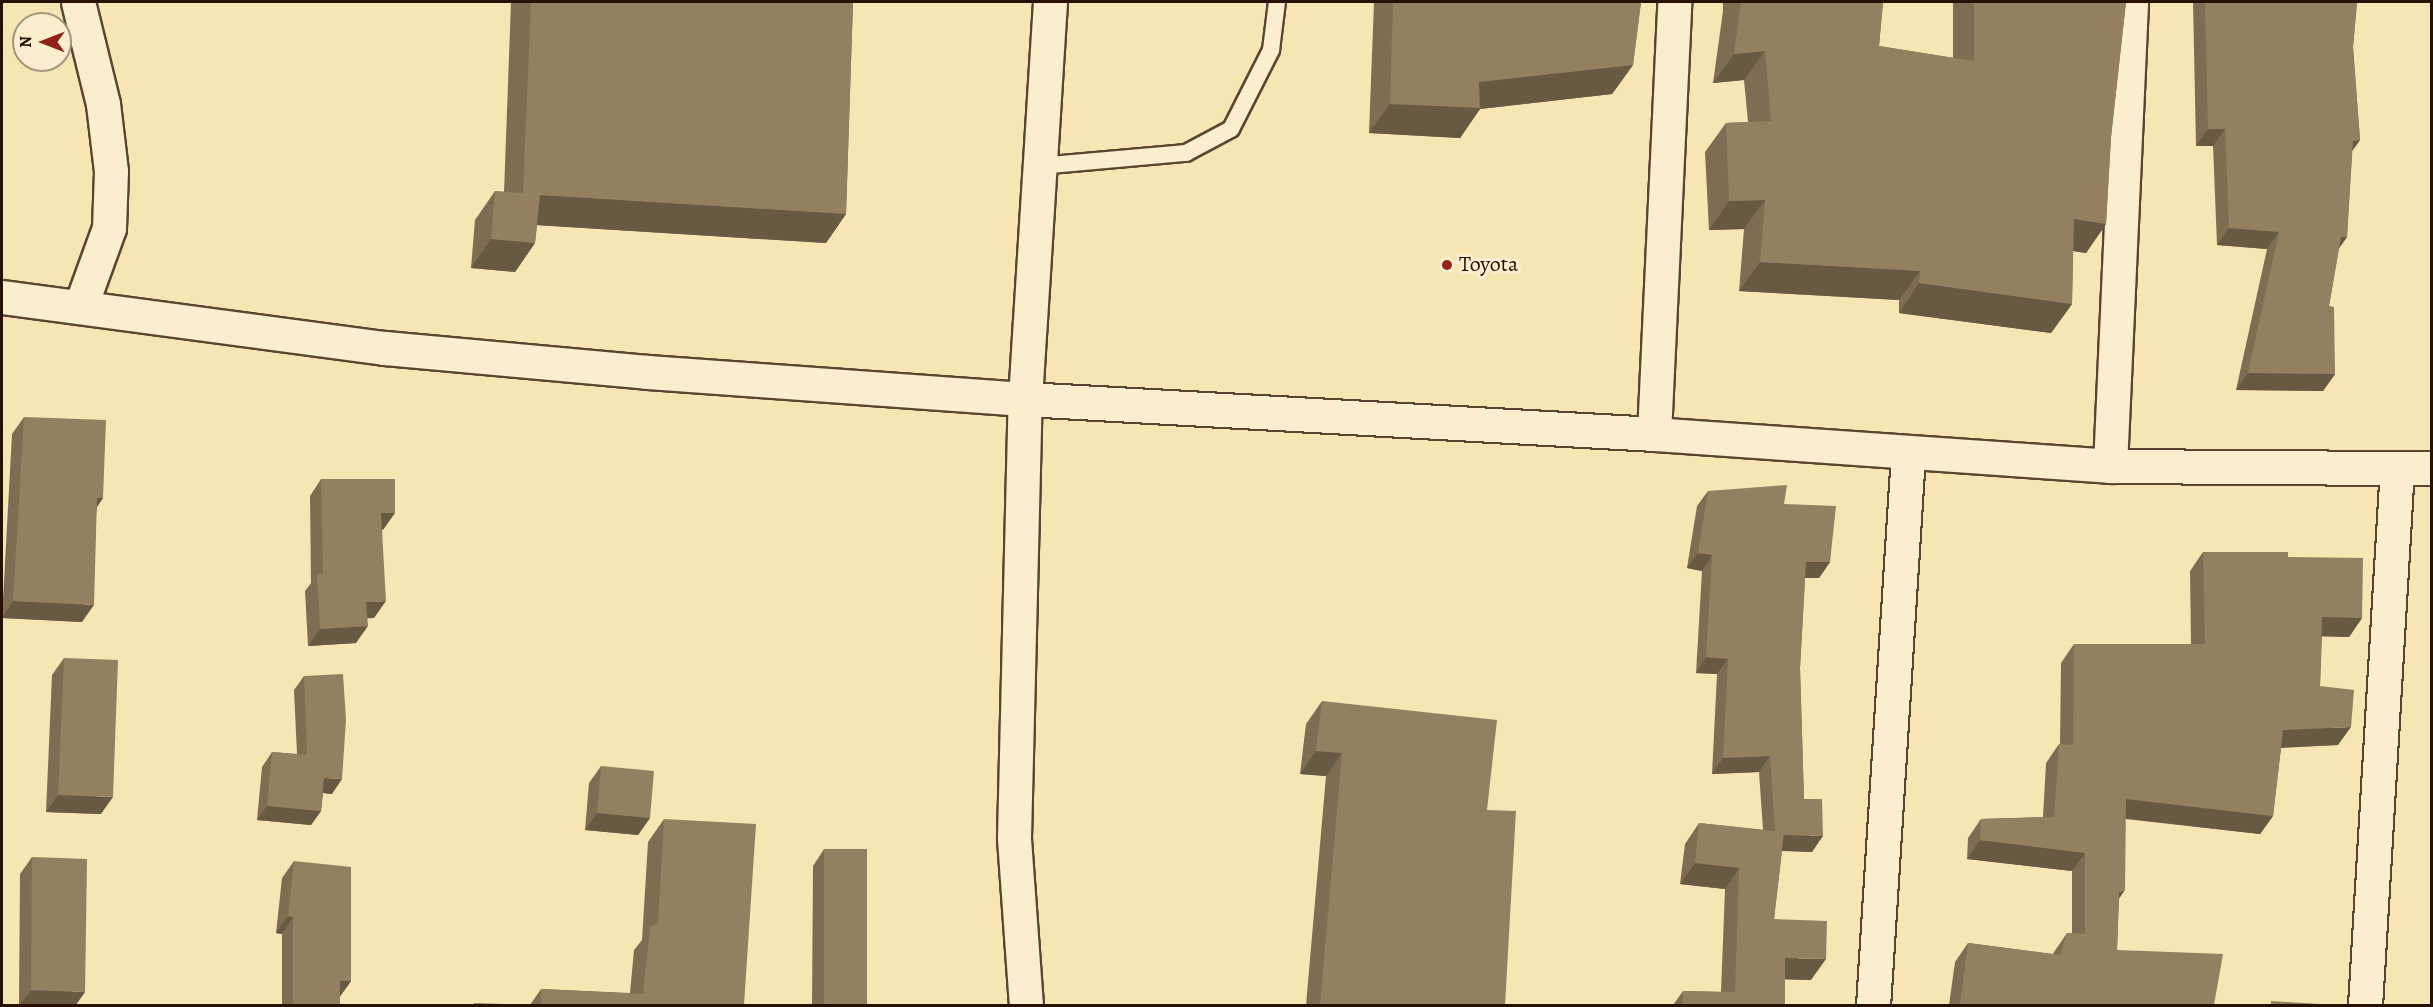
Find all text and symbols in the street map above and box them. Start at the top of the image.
north arrow [12,12,72,72]
text: N [15,36,37,48]
place label: Toyota [1459,252,1518,278]
marker: Toyota [1440,258,1454,272]

